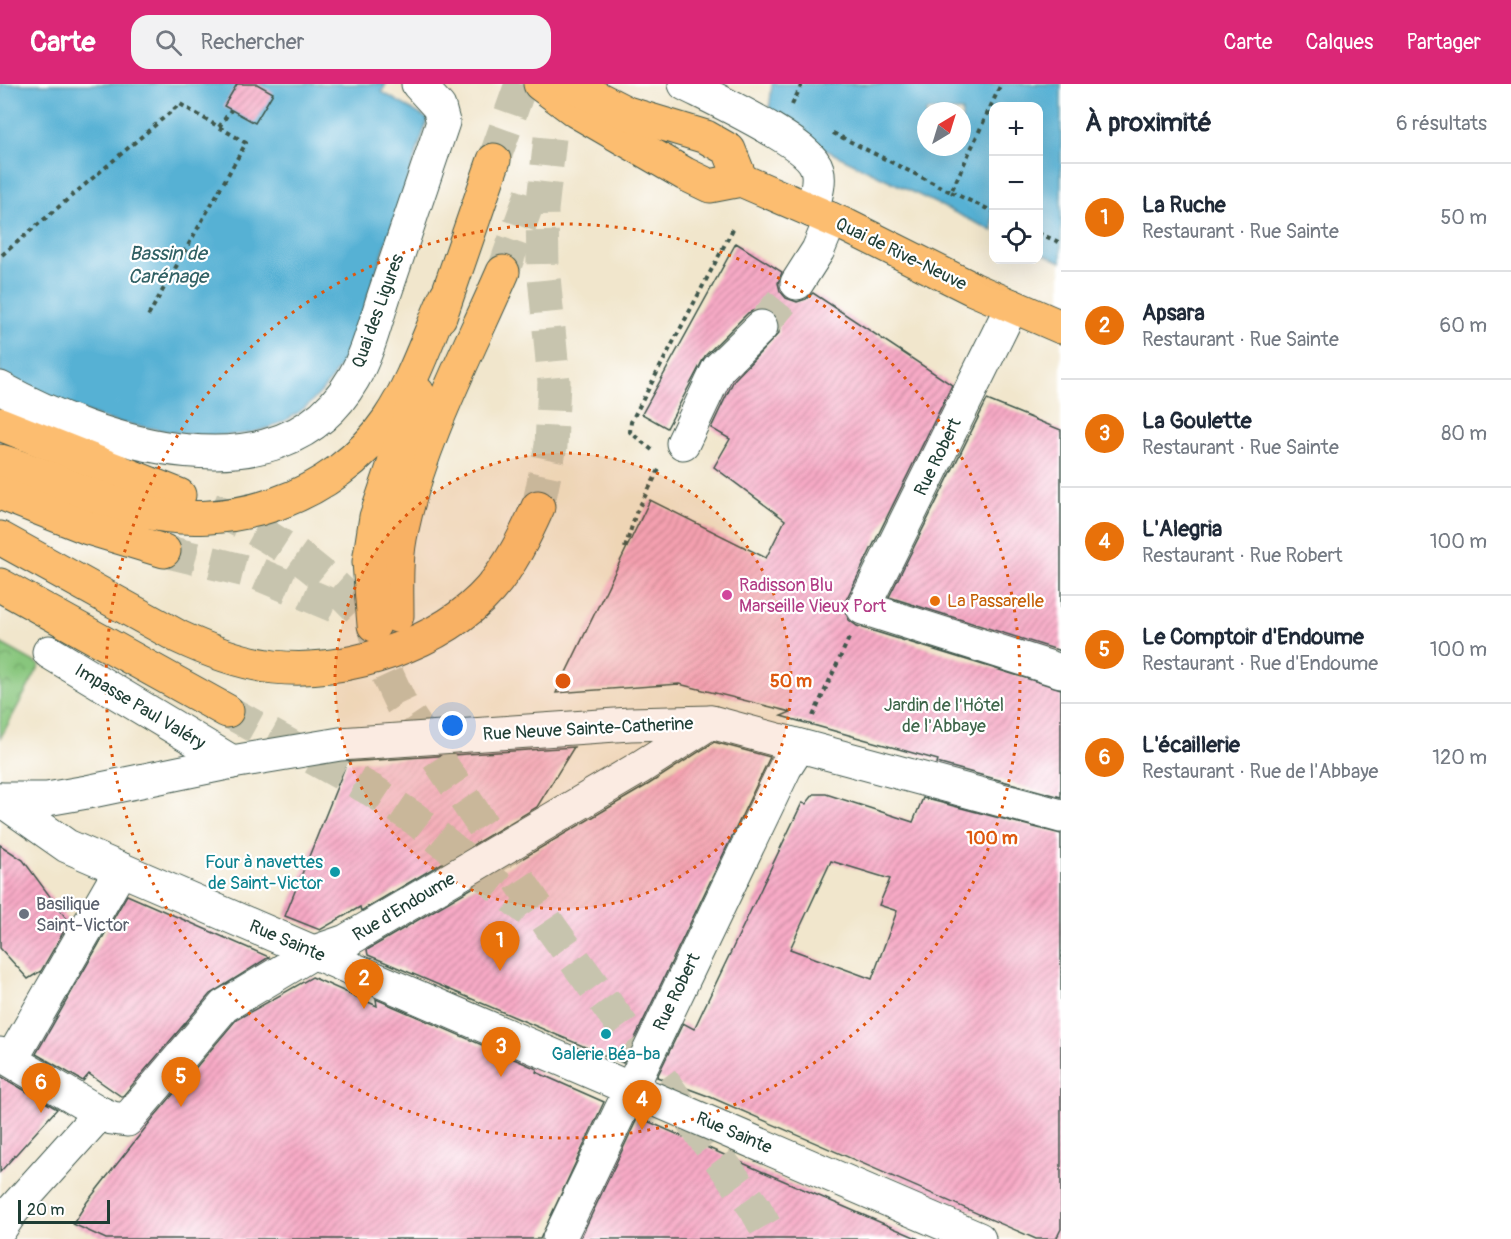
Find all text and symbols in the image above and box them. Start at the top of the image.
search box [131,15,551,69]
text: Carte [30,25,95,60]
icon: search [152,26,185,59]
text: Rechercher [200,28,304,56]
text: Carte [1223,29,1272,56]
text: Calques [1305,29,1373,56]
text: Partager [1406,29,1481,56]
north arrow [917,102,971,156]
map controls [989,102,1043,264]
button: + [989,102,1043,156]
text: À proximité [1085,107,1212,139]
text: 6 résultats [1396,111,1487,136]
button: − [989,156,1043,210]
text: La Ruche [1142,191,1226,219]
text: 1 [1101,205,1108,230]
text: 50 m [1440,205,1487,230]
button: locate [989,210,1043,264]
street label: Quai de Rive-Neuve [832,212,970,296]
text: Restaurant · Rue Sainte [1142,219,1339,244]
water label: Bassin de Carénage [128,241,210,289]
street label: Quai des Ligures [347,251,409,371]
text: Apsara [1142,299,1205,327]
text: 2 [1099,313,1110,338]
text: 60 m [1440,313,1487,338]
text: Restaurant · Rue Sainte [1142,327,1339,352]
text: La Goulette [1142,407,1252,435]
street label: Rue Robert [909,414,967,500]
text: 3 [1099,421,1110,446]
text: 80 m [1441,421,1487,446]
text: Restaurant · Rue Sainte [1142,435,1339,460]
text: L'Alegria [1142,515,1222,543]
text: 4 [1099,529,1110,554]
text: 100 m [1430,529,1487,554]
text: Restaurant · Rue Robert [1142,543,1343,568]
place label: Radisson Blu Marseille Vieux Port [739,574,887,618]
marker: Radisson Blu Marseille Vieux Port [720,588,734,602]
place label: La Passarelle [947,590,1044,613]
marker: La Passarelle [928,594,942,608]
text: Le Comptoir d'Endoume [1142,623,1364,651]
text: 5 [1099,637,1110,662]
text: 100 m [1430,637,1487,662]
text: Restaurant · Rue d'Endoume [1142,651,1378,676]
street label: Impasse Paul Valéry [70,659,210,755]
text: 50 m [770,670,812,693]
centre of rings [553,671,573,691]
park label: Jardin de l'Hôtel de l'Abbaye [884,694,1004,738]
your location [438,711,467,740]
street label: Rue Neuve Sainte-Catherine [482,712,694,746]
text: L'écaillerie [1142,731,1240,759]
text: 6 [1099,745,1110,770]
text: 120 m [1432,745,1487,770]
text: Restaurant · Rue de l'Abbaye [1142,759,1378,784]
text: 100 m [966,827,1018,850]
place label: Four à navettes de Saint-Victor [205,851,324,895]
marker: Four à navettes de Saint-Victor [328,865,342,879]
street label: Rue d'Endoume [348,867,460,947]
place label: Basilique Saint-Victor [36,893,130,937]
marker: Basilique Saint-Victor [17,907,31,921]
street label: Rue Sainte [246,915,329,967]
pin: 1 [480,922,520,971]
street label: Rue Robert [648,949,706,1035]
pin: 2 [344,960,384,1009]
marker: Galerie Béa-ba [599,1027,613,1041]
pin: 3 [482,1028,520,1077]
place label: Galerie Béa-ba [552,1043,660,1066]
pin: 5 [162,1058,201,1107]
pin: 6 [22,1064,60,1113]
pin: 4 [622,1080,662,1130]
street label: Rue Sainte [693,1107,776,1159]
scale bar [18,1197,110,1224]
text: 20 m [27,1200,65,1220]

